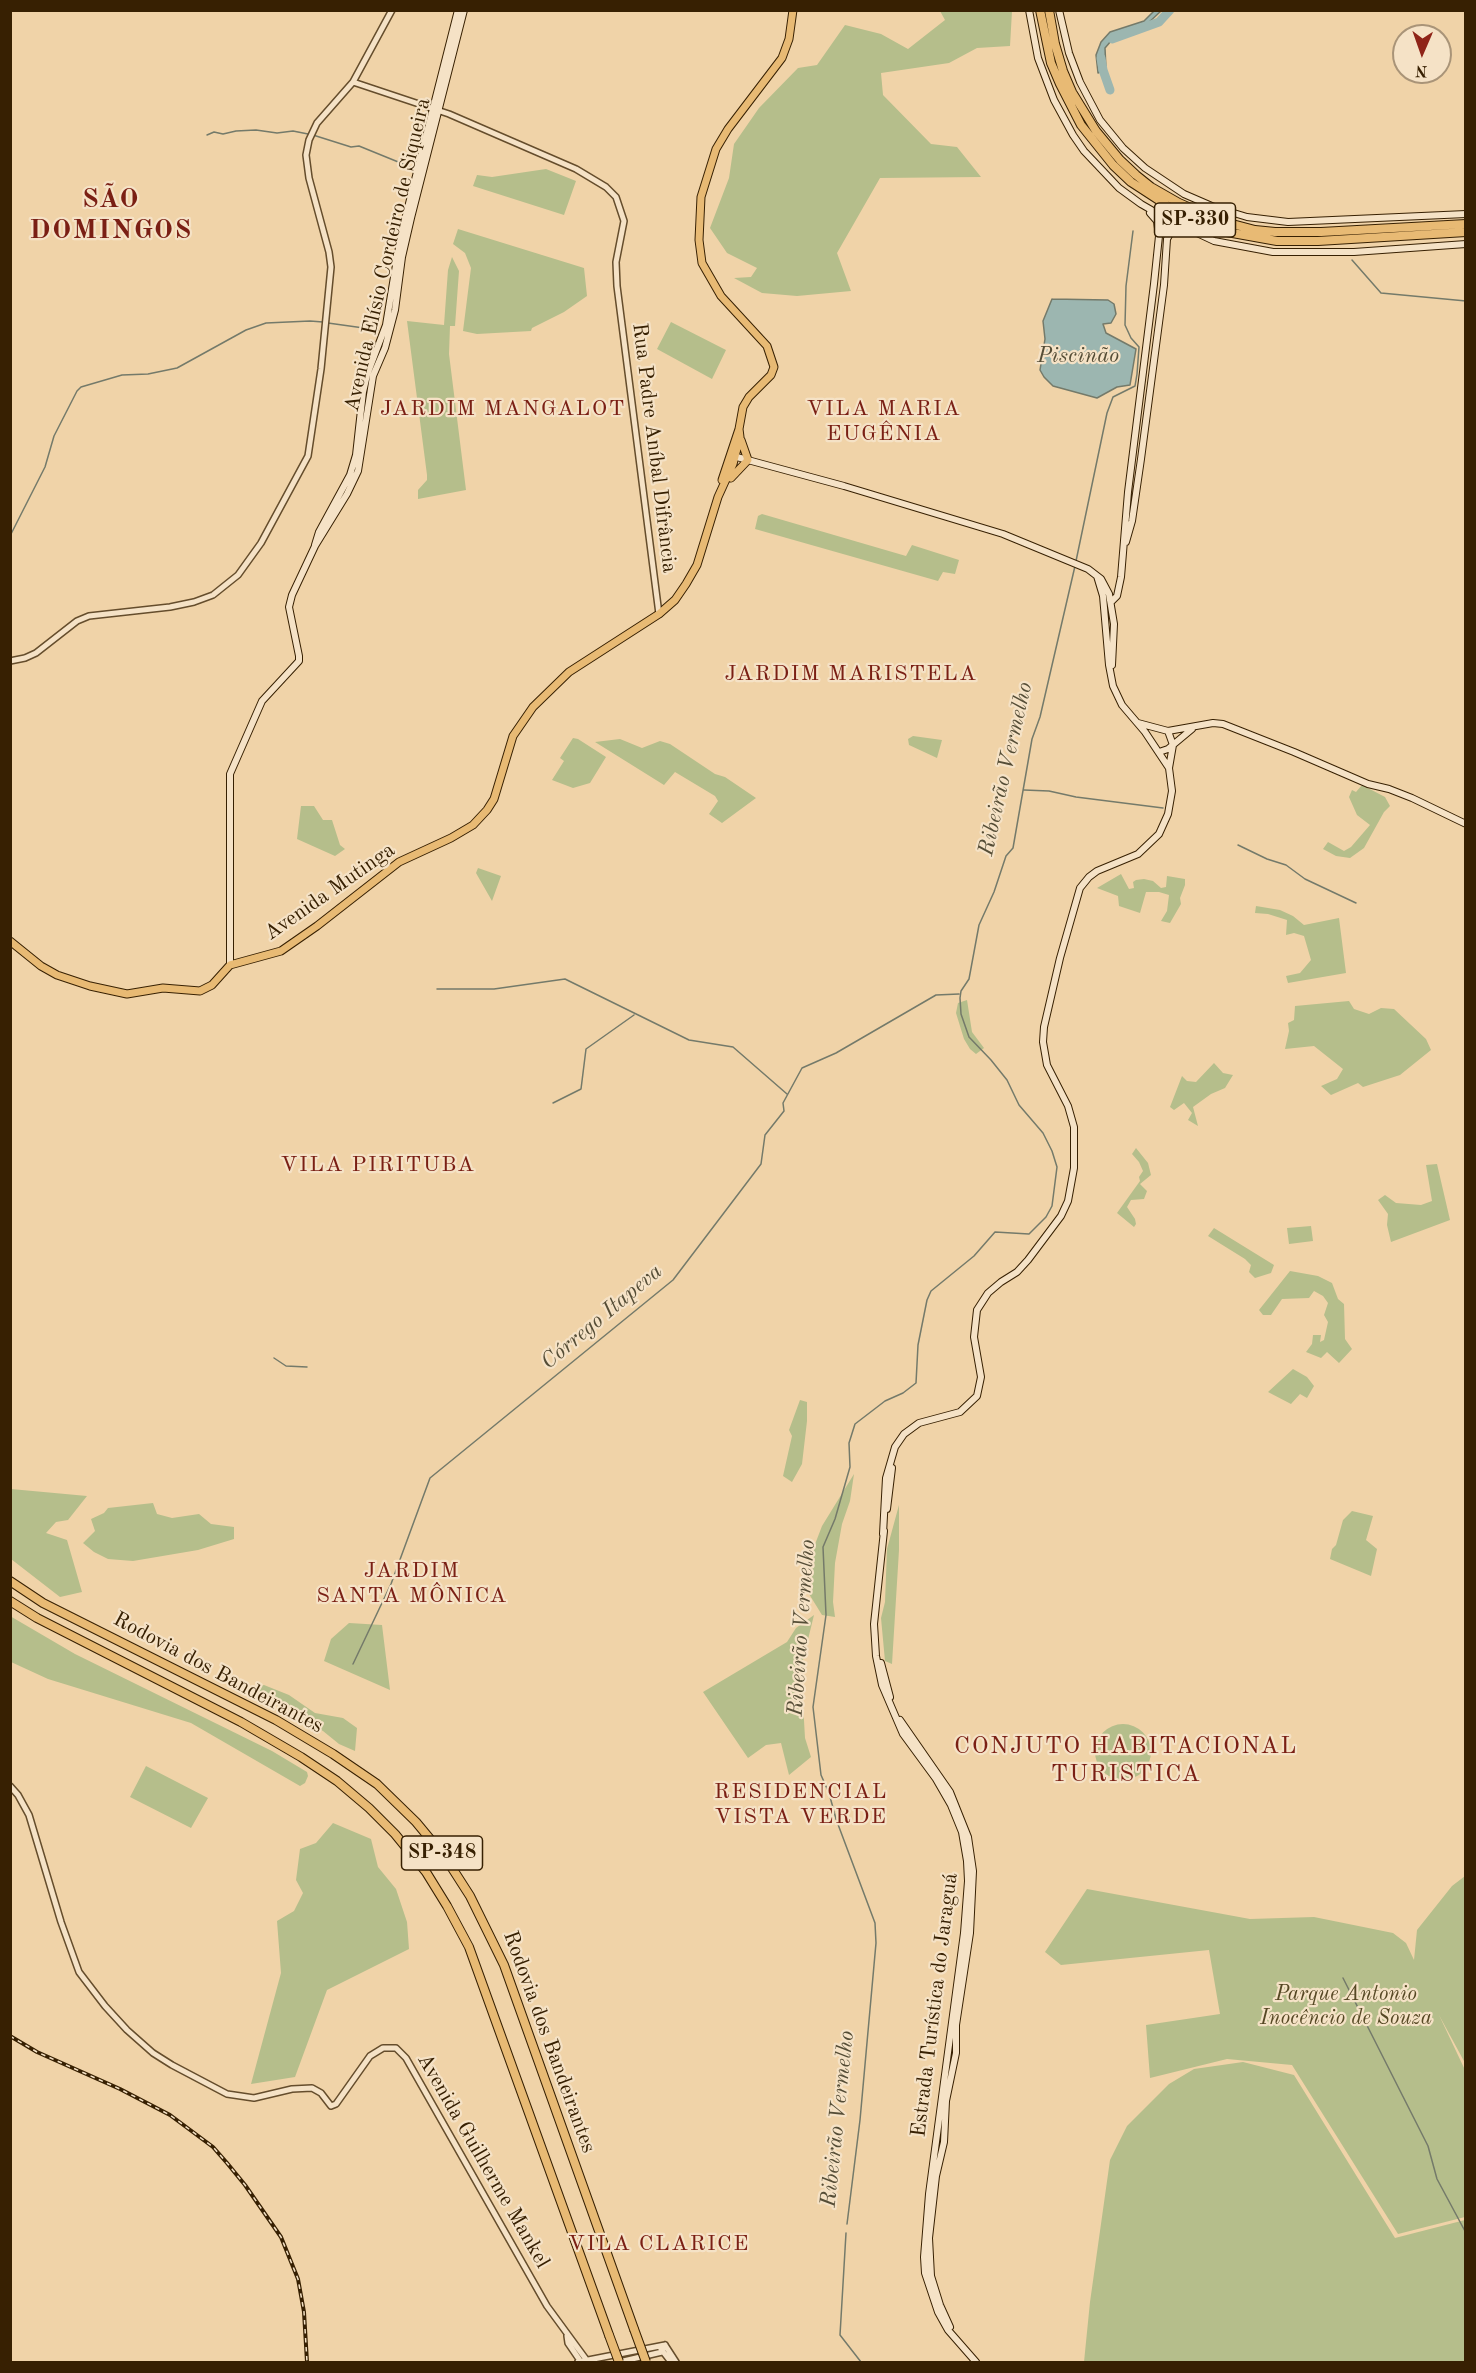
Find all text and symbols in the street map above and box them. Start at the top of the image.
north arrow [1392,24,1452,84]
text: N [1415,62,1428,78]
street label: Avenida Elísio Cordeiro de Siqueira [340,96,436,414]
district label: SÃO DOMINGOS [29,184,193,247]
road number: SP-330 [1154,203,1236,237]
street label: Rua Padre Aníbal Difrância [626,322,682,574]
water label: Piscinão [1037,343,1119,369]
district label: JARDIM MANGALOT [380,396,626,422]
district label: VILA MARIA EUGÊNIA [807,396,961,448]
district label: JARDIM MARISTELA [724,661,978,687]
water label: Ribeirão Vermelho [973,680,1039,858]
street label: Avenida Mutinga [260,838,400,946]
district label: VILA PIRITUBA [281,1152,475,1178]
water label: Córrego Itapeva [536,1259,668,1375]
water label: Ribeirão Vermelho [783,1539,821,1717]
district label: JARDIM SANTA MÔNICA [316,1558,508,1610]
street label: Rodovia dos Bandeirantes [109,1607,327,1739]
district label: CONJUTO HABITACIONAL TURISTICA [954,1733,1298,1789]
district label: RESIDENCIAL VISTA VERDE [714,1779,888,1831]
road number: SP-348 [402,1836,482,1870]
street label: Estrada Turística do Jaraguá [906,1871,964,2139]
street label: Rodovia dos Bandeirantes [497,1928,601,2156]
park label: Parque Antonio Inocêncio de Souza [1260,1981,1432,2031]
water label: Ribeirão Vermelho [816,2029,860,2209]
street label: Avenida Guilherme Mankel [411,2049,555,2273]
district label: VILA CLARICE [568,2231,750,2257]

